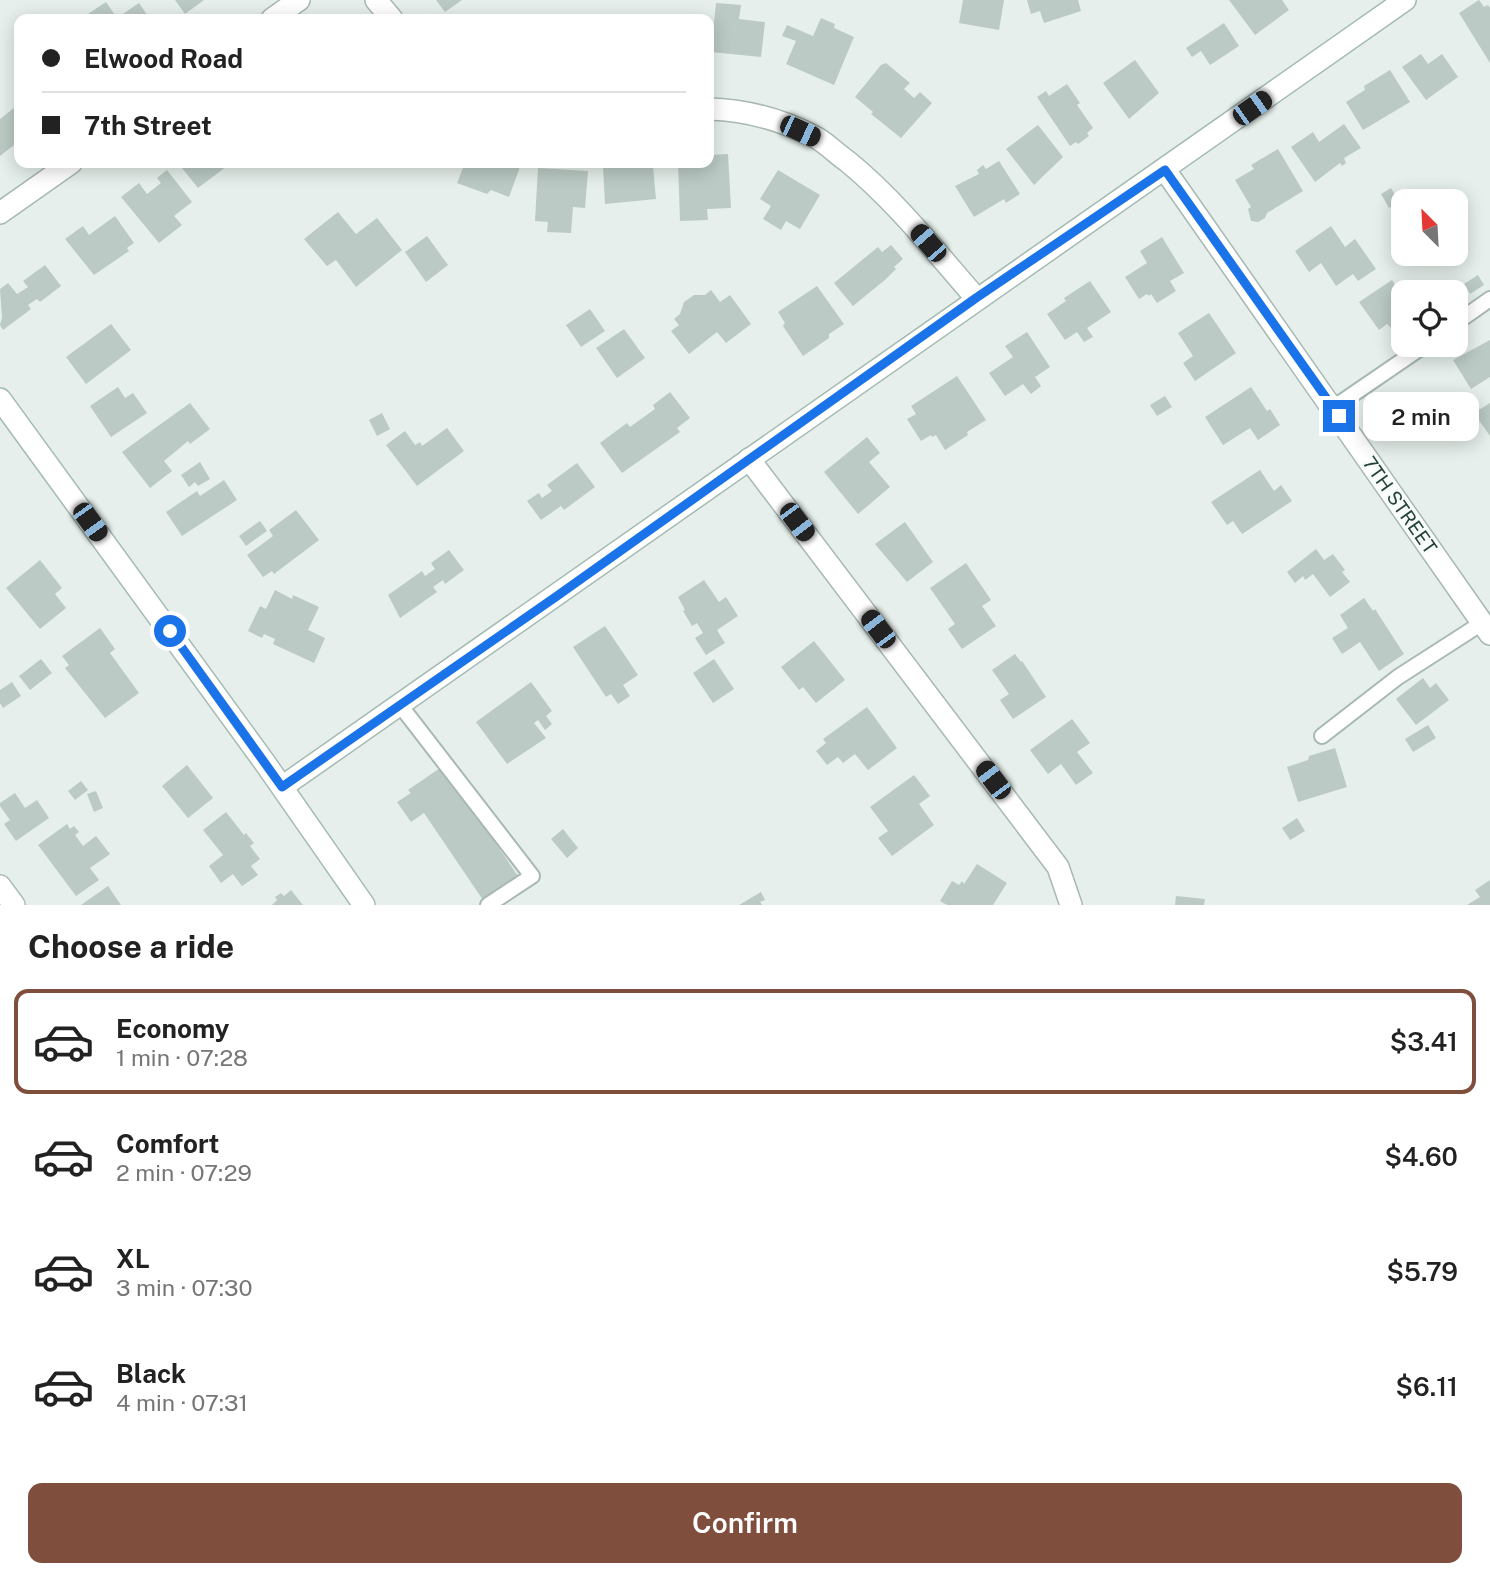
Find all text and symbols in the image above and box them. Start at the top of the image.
text: Elwood Road [84,43,243,74]
car [1229,87,1276,129]
text: 7th Street [84,110,212,141]
car [777,113,824,149]
north arrow [1391,189,1468,266]
map controls [1391,189,1468,357]
car [907,220,950,266]
button: locate [1391,280,1468,357]
callout: 2 min [1364,392,1479,440]
route end [1323,400,1355,432]
text: 2 min [1391,403,1451,430]
street label: 7TH STREET [1358,452,1442,558]
car [70,499,111,545]
car [776,499,819,545]
car [857,606,900,652]
route start [154,615,186,647]
car [972,757,1015,803]
text: Choose a ride [28,928,234,965]
icon: car [32,1010,95,1073]
text: Economy [116,1013,229,1044]
text: $3.41 [1390,1026,1458,1057]
text: 1 min · 07:28 [116,1044,248,1071]
icon: car [32,1125,95,1188]
text: Comfort [116,1128,219,1159]
text: $4.60 [1384,1141,1458,1172]
text: 2 min · 07:29 [116,1159,252,1186]
icon: car [32,1240,95,1303]
text: XL [116,1243,150,1274]
text: $5.79 [1386,1256,1458,1287]
text: 3 min · 07:30 [116,1274,252,1301]
icon: car [32,1355,95,1418]
text: Black [116,1358,186,1389]
text: $6.11 [1396,1371,1458,1402]
text: 4 min · 07:31 [116,1389,248,1416]
button: Confirm [28,1483,1462,1563]

